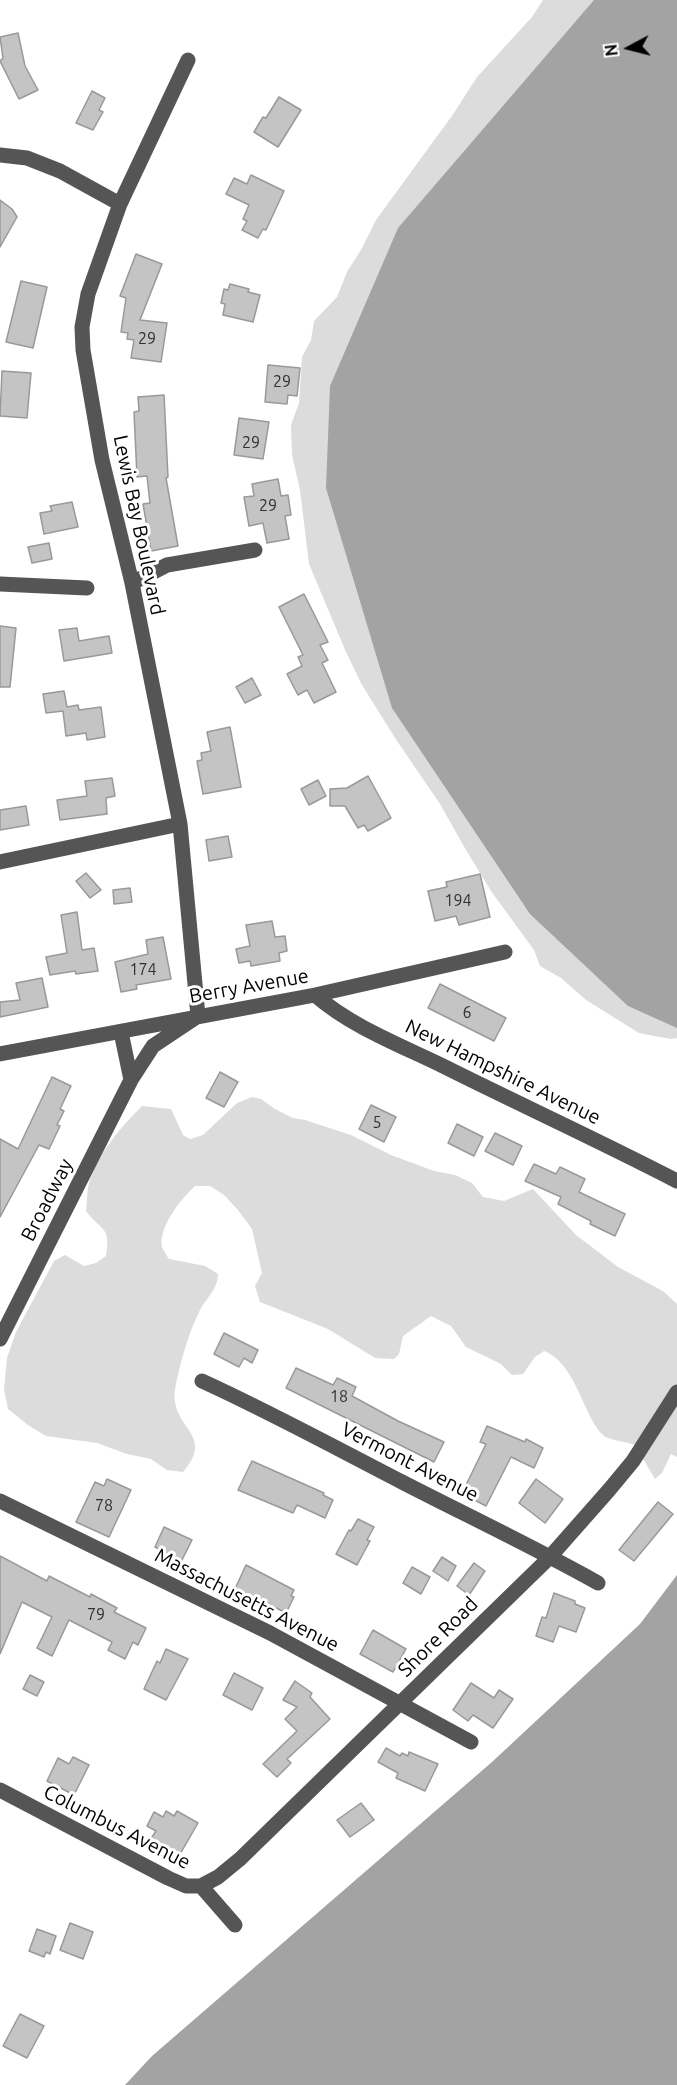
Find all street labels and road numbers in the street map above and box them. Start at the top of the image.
street label: Lewis Bay Boulevard [108,433,170,617]
street label: Berry Avenue [187,964,311,1008]
street label: New Hampshire Avenue [402,1014,604,1130]
street label: Broadway [16,1155,78,1245]
street label: Vermont Avenue [337,1417,483,1507]
street label: Massachusetts Avenue [151,1543,343,1657]
street label: Shore Road [393,1592,483,1682]
street label: Columbus Avenue [40,1780,194,1874]

